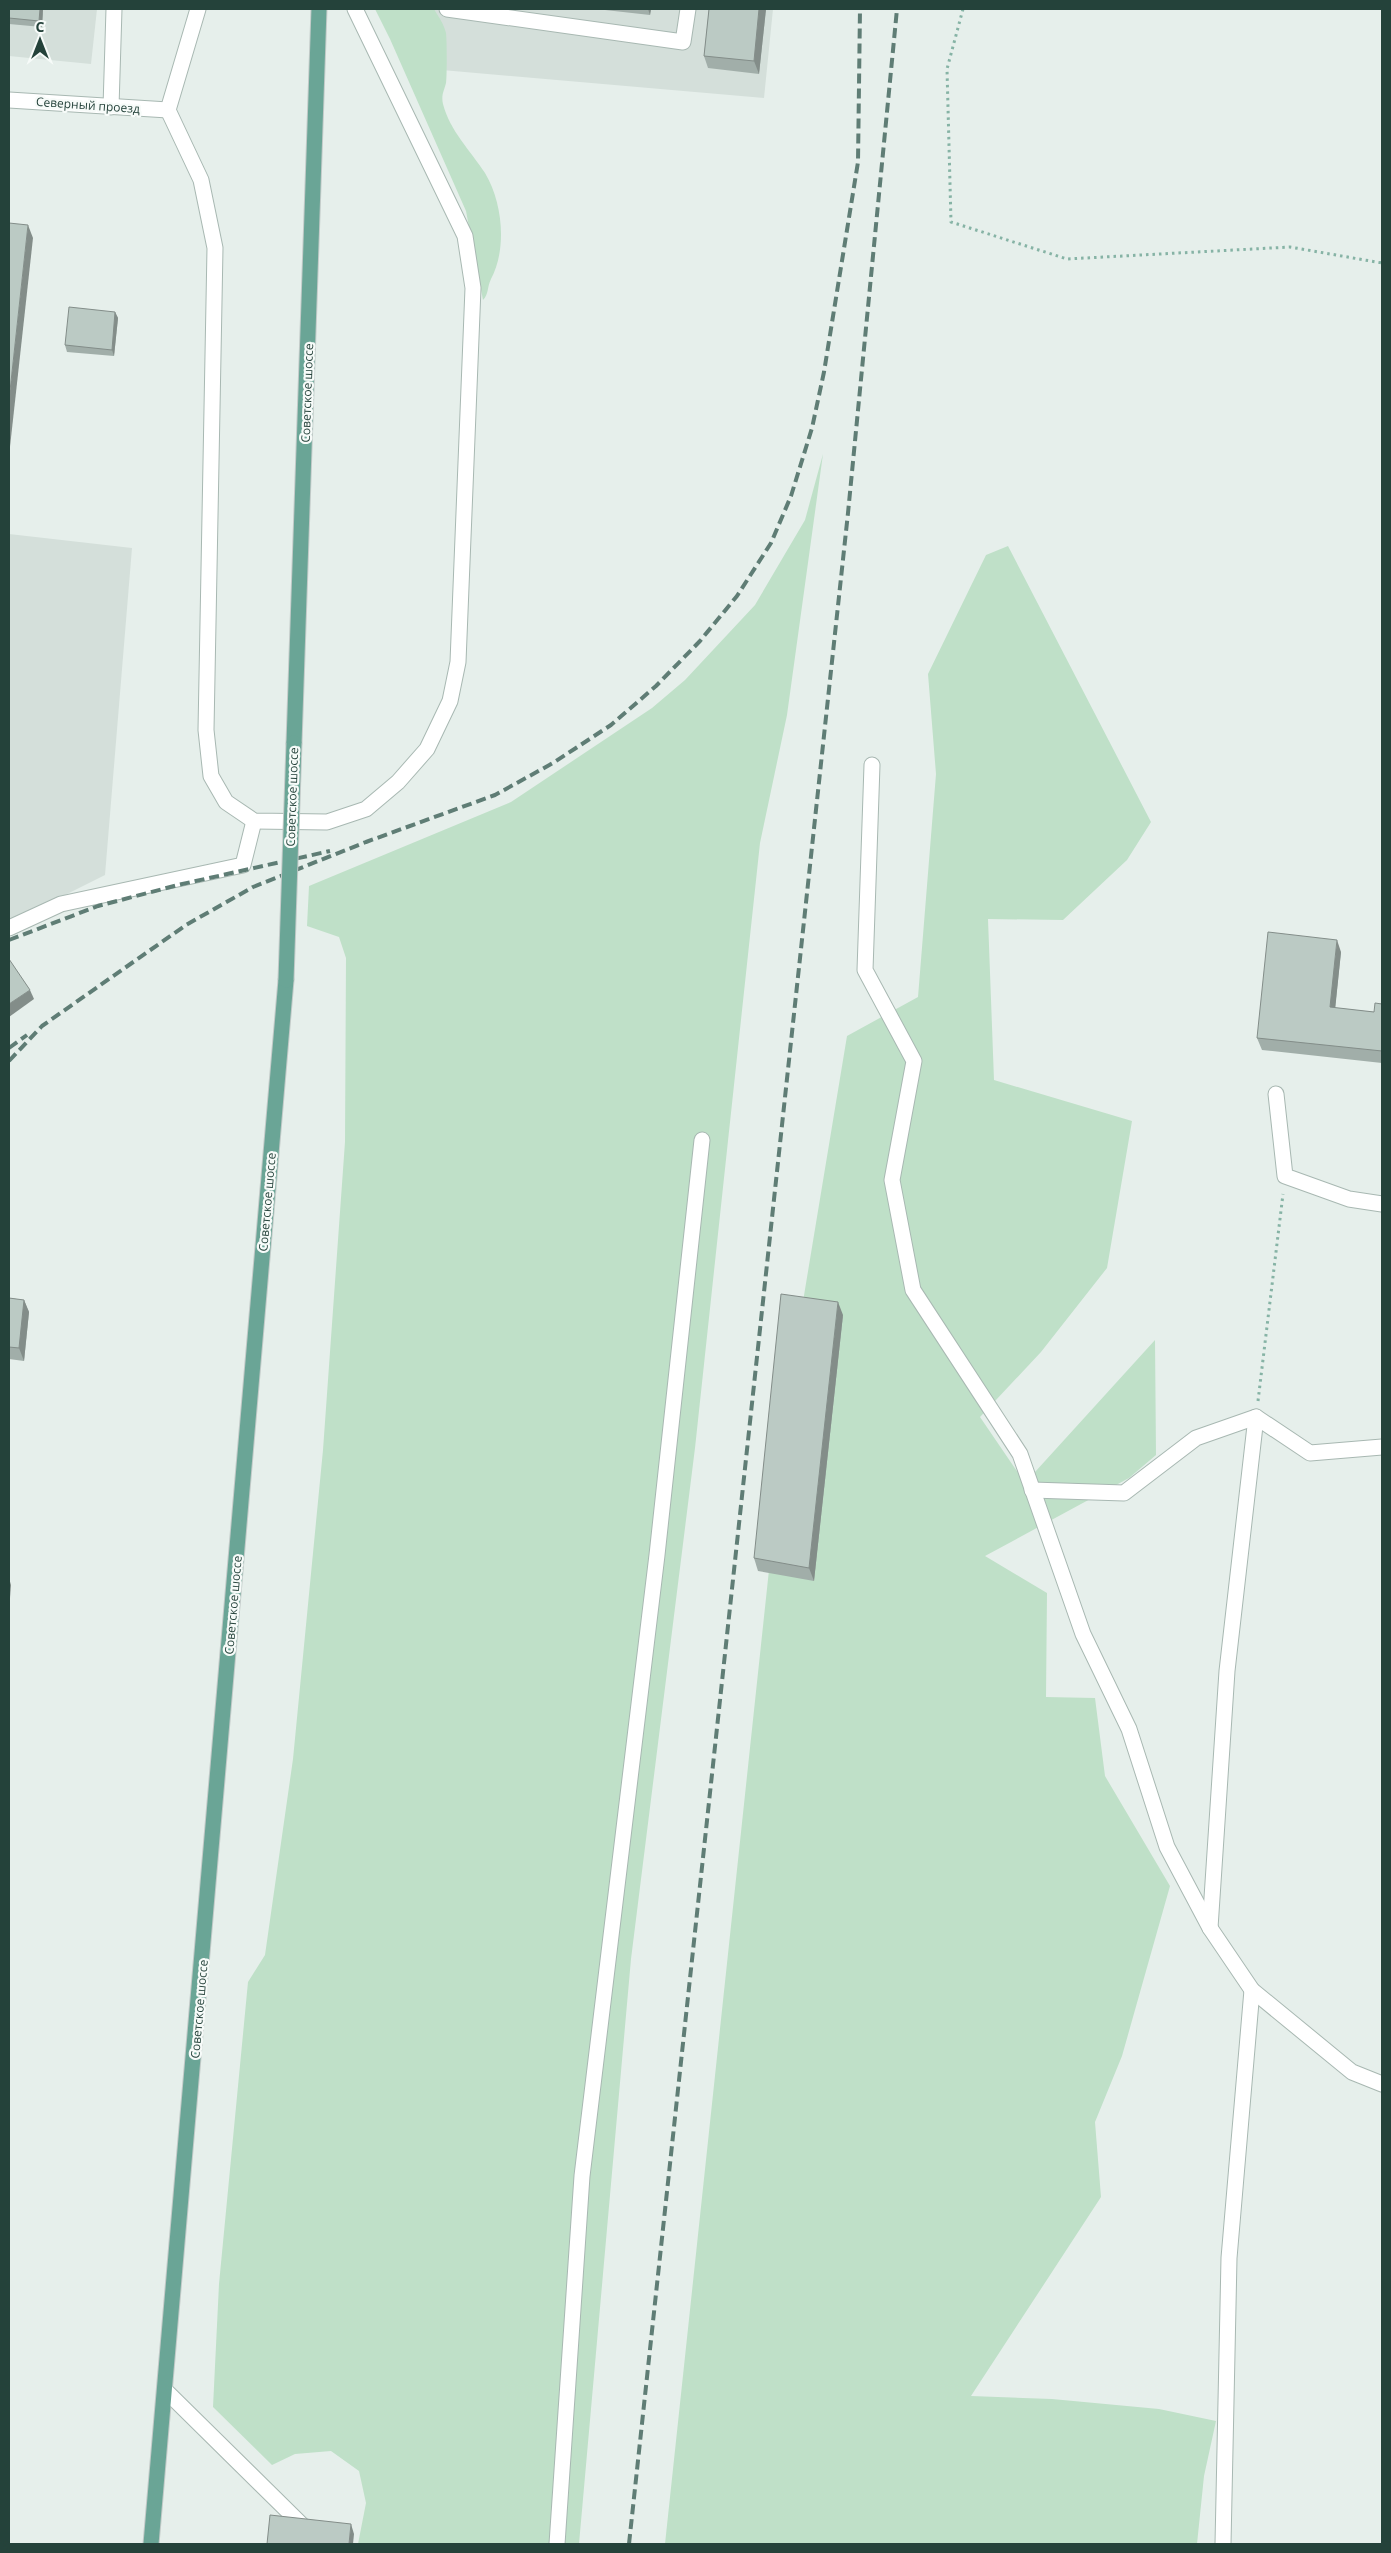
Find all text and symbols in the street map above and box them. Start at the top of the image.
north arrow [15,15,65,65]
text: С [36,17,45,36]
street label: Северный проезд [35,93,141,117]
street label: Советское шоссе [297,343,317,443]
street label: Советское шоссе [282,747,302,847]
street label: Советское шоссе [254,1152,280,1252]
street label: Советское шоссе [220,1555,246,1655]
street label: Советское шоссе [186,1959,212,2059]

